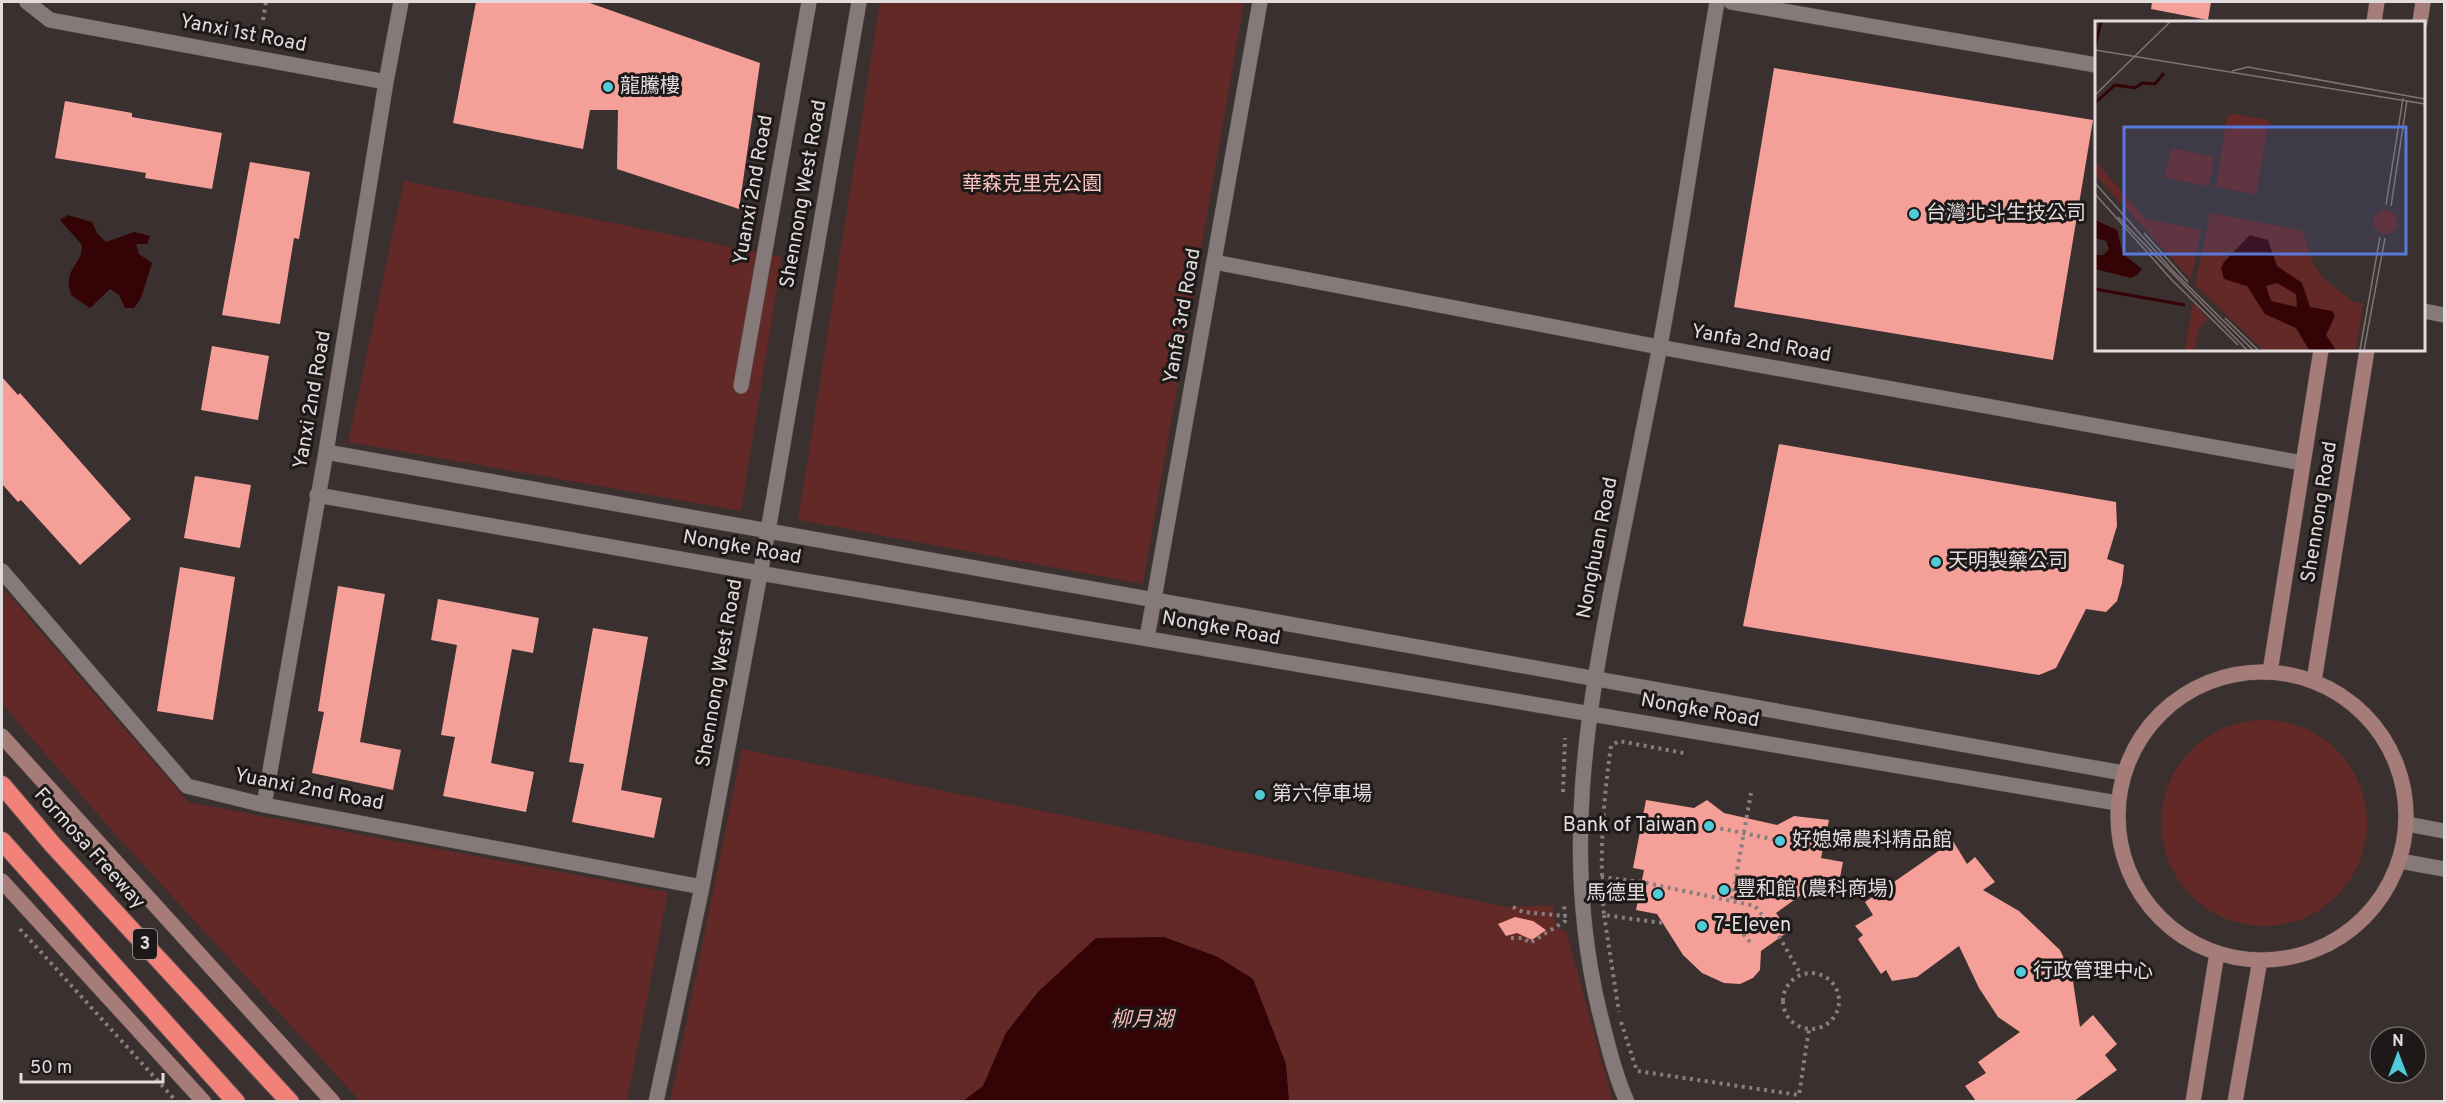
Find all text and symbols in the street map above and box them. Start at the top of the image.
street label: Yanxi 1st Road [177,9,309,59]
inset map [2095,21,2425,351]
place label: 龍騰樓 [620,74,680,100]
marker: 龍騰樓 [601,80,615,94]
street label: Shennong West Road [775,98,833,290]
street label: Yuanxi 2nd Road [728,113,780,267]
park label: 華森克里克公園 [962,172,1102,198]
place label: 台灣北斗生技公司 [1926,201,2086,227]
marker: 台灣北斗生技公司 [1907,207,1921,221]
street label: Yanfa 3rd Road [1158,246,1208,386]
street label: Yanfa 2nd Road [1689,319,1833,369]
street label: Yanxi 2nd Road [288,329,338,471]
street label: Shennong Road [2296,440,2344,584]
street label: Nonghuan Road [1572,475,1624,621]
street label: Nongke Road [681,525,803,571]
place label: 天明製藥公司 [1948,549,2068,575]
marker: 天明製藥公司 [1929,555,1943,569]
street label: Shennong West Road [691,577,749,769]
street label: Nongke Road [1160,606,1282,652]
street label: Nongke Road [1639,688,1761,734]
street label: Yuanxi 2nd Road [232,763,386,817]
place label: 第六停車場 [1272,782,1372,808]
street label: Formosa Freeway [28,783,150,915]
marker: 第六停車場 [1253,788,1267,802]
place label: Bank of Taiwan [1563,813,1697,839]
marker: Bank of Taiwan [1702,819,1716,833]
place label: 好媳婦農科精品館 [1792,828,1952,854]
marker: 好媳婦農科精品館 [1773,834,1787,848]
place label: 豐和館 (農科商場) [1736,877,1894,903]
place label: 馬德里 [1586,881,1646,907]
marker: 豐和館 (農科商場) [1717,883,1731,897]
marker: 馬德里 [1651,887,1665,901]
place label: 7-Eleven [1714,913,1791,939]
marker: 7-Eleven [1695,919,1709,933]
road number: 3 [133,929,157,959]
place label: 行政管理中心 [2033,959,2153,985]
marker: 行政管理中心 [2014,965,2028,979]
water label: 柳月湖 [1111,1007,1176,1034]
north arrow [2368,1025,2428,1085]
text: N [2392,1032,2404,1052]
scale bar [21,1046,164,1084]
text: 50 m [30,1057,72,1080]

